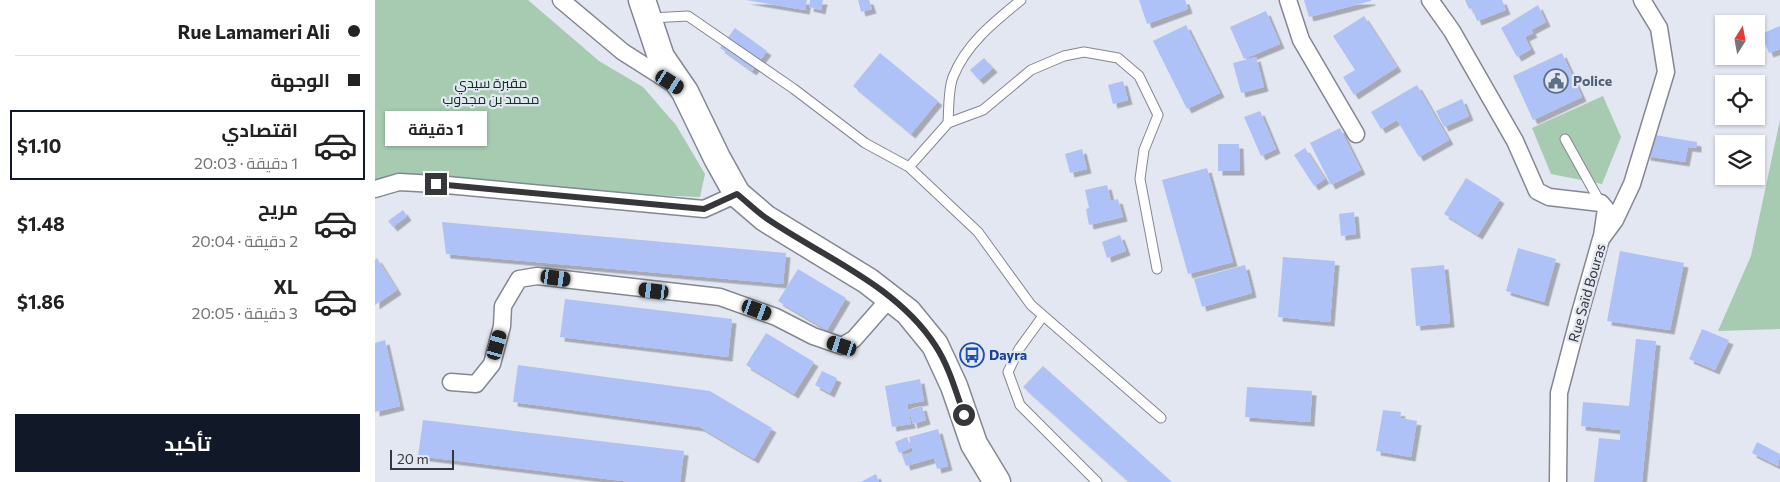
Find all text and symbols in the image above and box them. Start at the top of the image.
north arrow [1715,15,1765,65]
map controls [1715,15,1765,185]
text: Rue Lamameri Ali [178,20,330,43]
text: الوجهة [270,68,330,91]
car [653,68,686,96]
public building icon: Police [1543,68,1569,94]
place label: Police [1573,72,1612,89]
park label: مقبرة سيدي محمد بن مجدوب [443,74,539,107]
button: locate [1715,75,1765,125]
callout: 1 دقيقة [385,111,487,146]
text: اقتصادي [222,118,298,141]
text: 1 دقيقة [408,119,464,138]
icon: car [313,123,358,168]
text: $1.10 [17,134,61,157]
button: layers [1715,135,1765,185]
text: 1 دقيقة · 20:03 [194,153,298,172]
route end [425,173,447,195]
text: مريح [258,196,298,219]
icon: car [313,201,358,246]
text: $1.48 [17,212,65,235]
text: 2 دقيقة · 20:04 [191,231,298,250]
street label: Rue Saïd Bouras [1564,242,1609,344]
car [540,268,571,288]
text: XL [273,275,298,298]
icon: car [313,279,358,324]
car [638,282,669,300]
text: $1.86 [17,290,65,313]
car [740,298,773,322]
text: 3 دقيقة · 20:05 [192,303,298,322]
car [485,329,508,361]
car [825,334,858,358]
bus stop icon: Dayra [959,342,985,368]
place label: Dayra [989,346,1027,363]
route start [953,404,975,426]
button: تأكيد [15,414,360,472]
scale bar [390,447,454,470]
text: 20 m [397,450,429,467]

